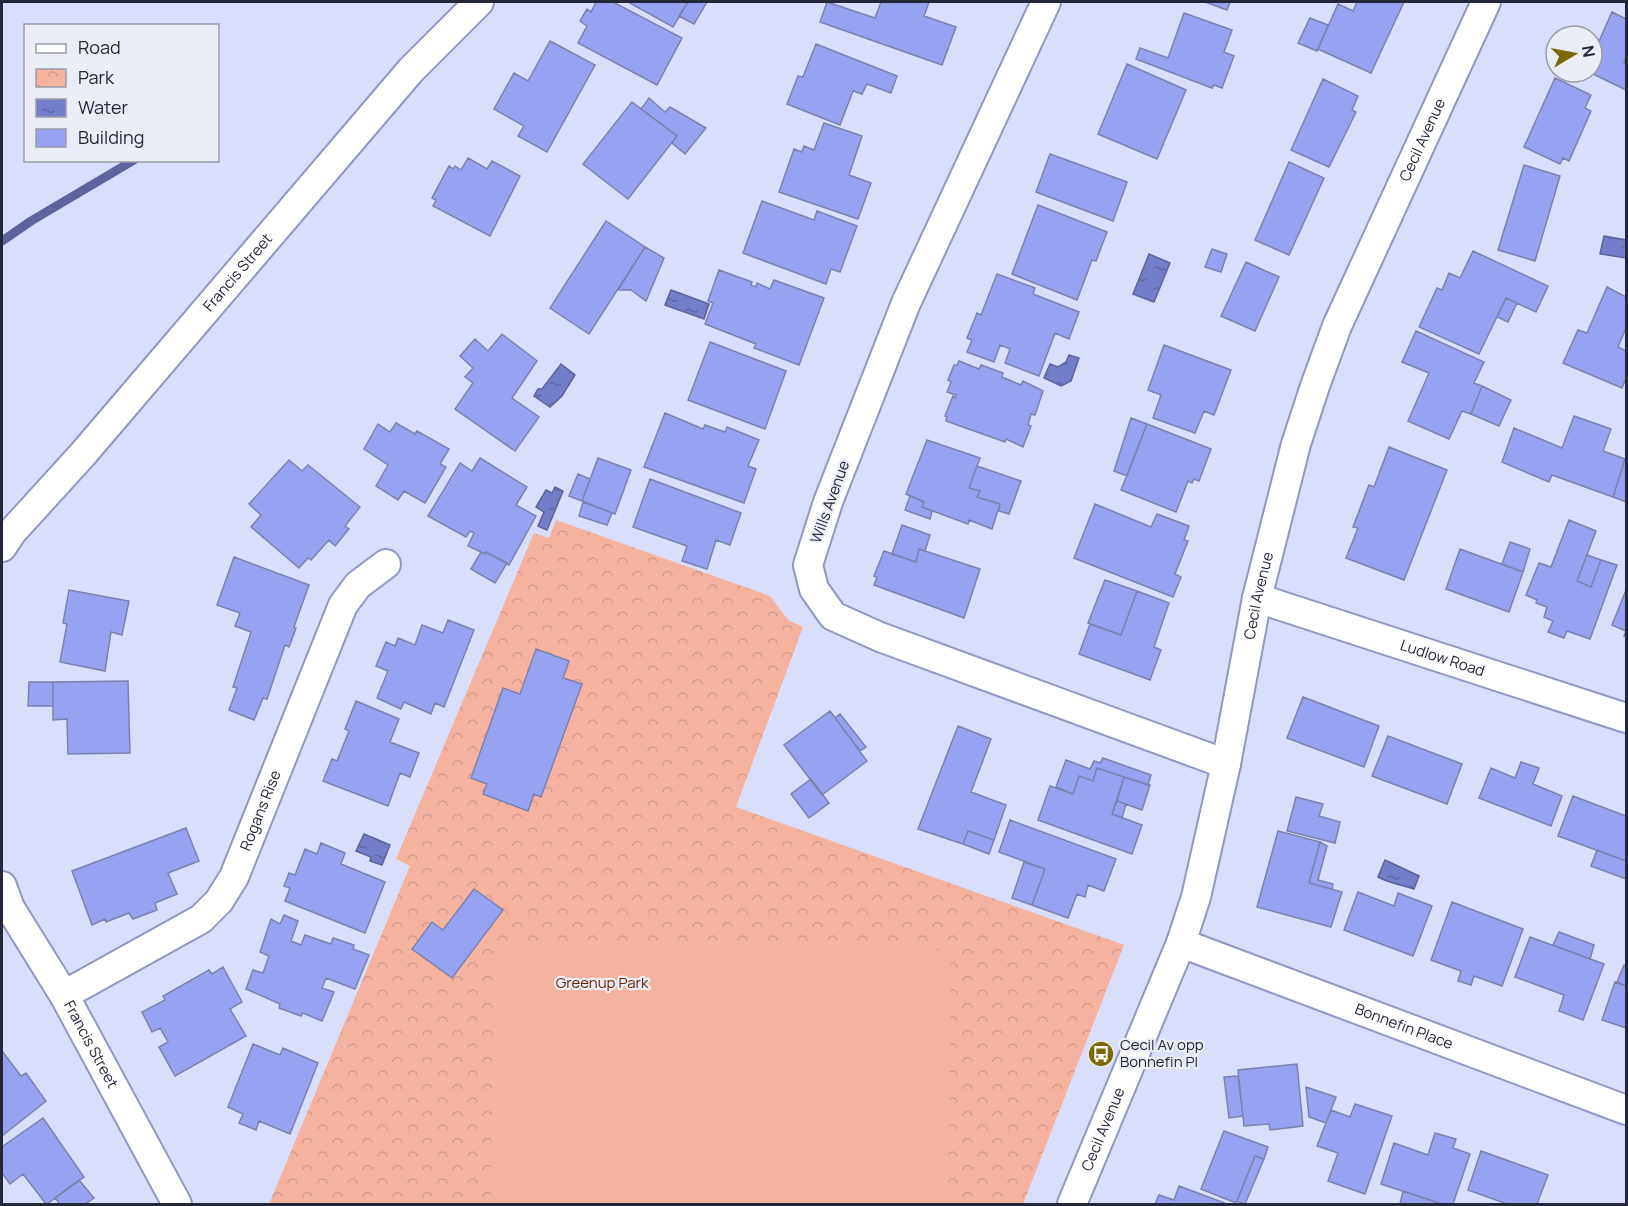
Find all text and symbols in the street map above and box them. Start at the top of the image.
legend [24,24,219,162]
north arrow [1544,24,1604,84]
text: Road [78,35,121,59]
text: N [1577,44,1601,59]
text: Park [78,65,115,89]
text: Water [78,95,128,119]
street label: Cecil Avenue [1394,95,1450,185]
text: Building [78,125,144,149]
street label: Francis Street [198,229,277,316]
street label: Wills Avenue [805,457,854,546]
street label: Cecil Avenue [1238,549,1278,641]
street label: Ludlow Road [1398,634,1488,681]
street label: Rogans Rise [235,767,286,854]
park label: Greenup Park [556,972,649,993]
street label: Francis Street [59,997,123,1092]
street label: Bonnefin Place [1352,998,1456,1054]
place label: Cecil Av opp Bonnefin Pl [1120,1034,1204,1072]
bus stop icon: Cecil Av opp Bonnefin Pl [1086,1039,1116,1069]
street label: Cecil Avenue [1076,1084,1130,1174]

